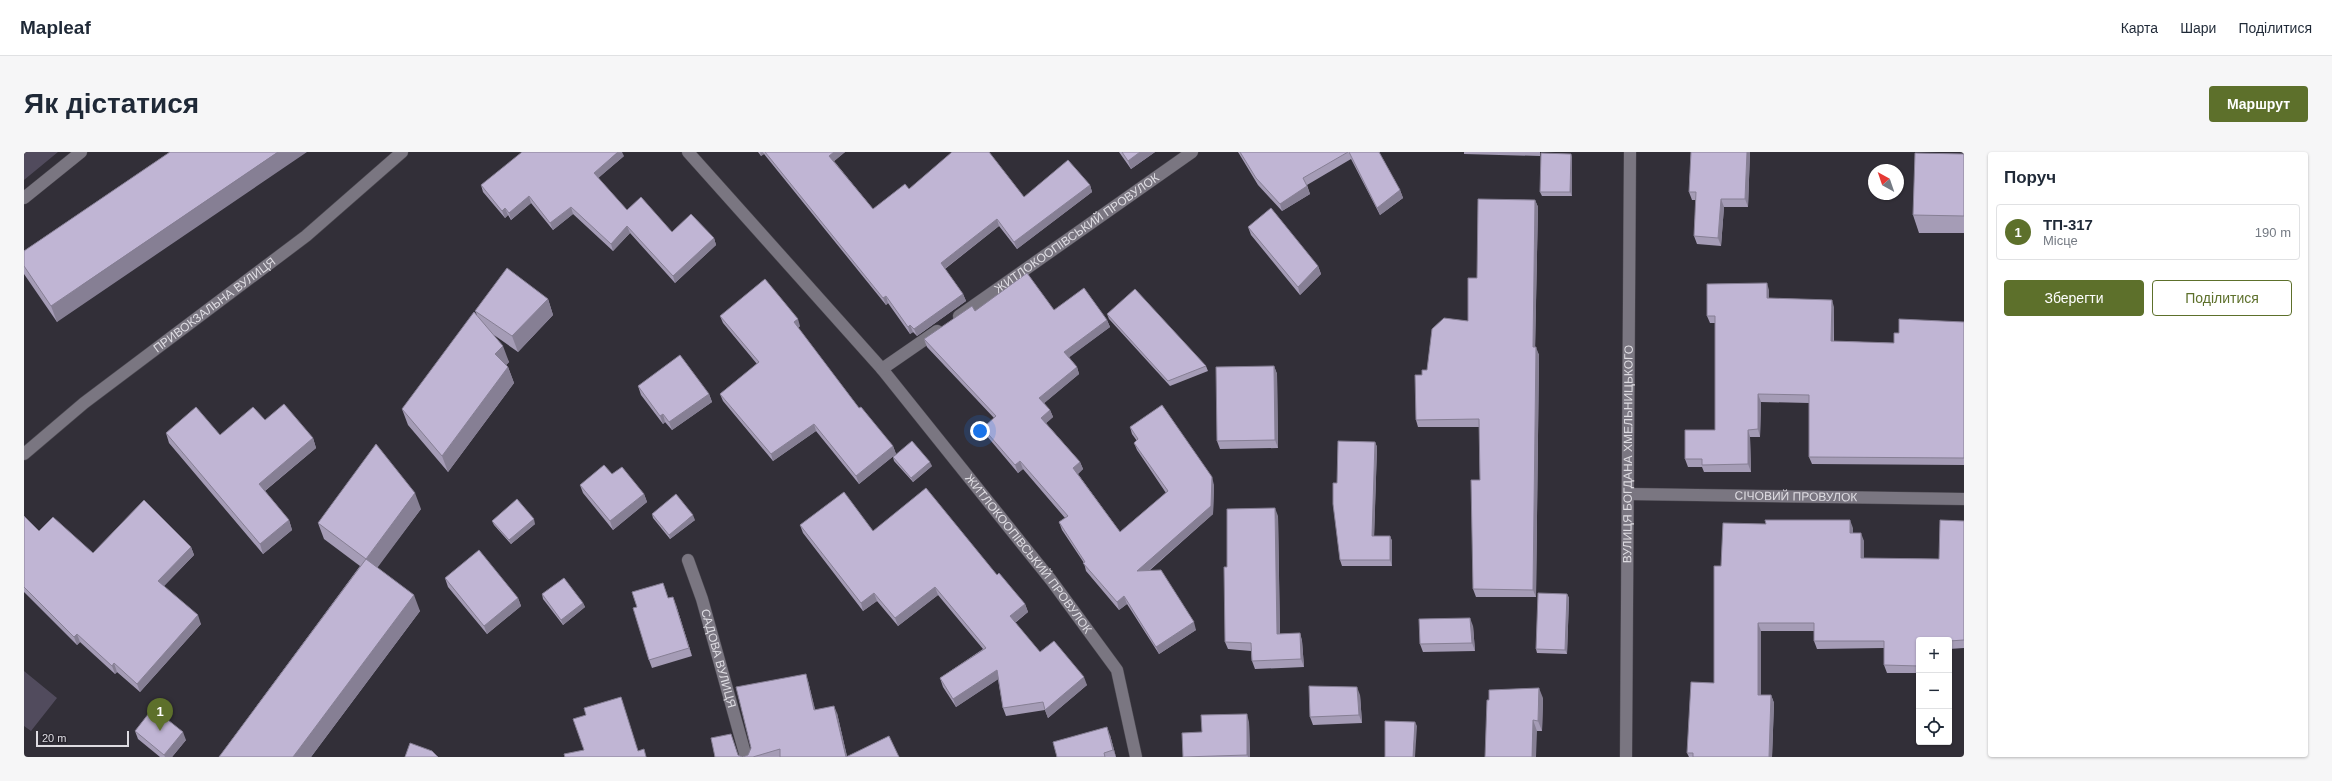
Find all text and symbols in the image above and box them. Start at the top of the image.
text: Mapleaf [20,17,91,38]
text: Карта [2121,20,2158,36]
text: Шари [2180,20,2216,36]
text: Поділитися [2238,20,2312,36]
button: Маршрут [2209,86,2308,122]
text: Як дістатися [24,88,199,119]
north arrow [1868,164,1904,200]
text: Поруч [2004,168,2056,187]
street label: ЖИТЛОКООПІВСЬКИЙ ПРОВУЛОК [992,170,1162,296]
text: ТП-317 [2043,216,2093,233]
text: 1 [2014,225,2022,240]
text: 190 m [2255,225,2291,240]
text: Місце [2043,233,2078,248]
street label: ПРИВОКЗАЛЬНА ВУЛИЦЯ [151,254,278,355]
button: Зберегти [2004,280,2144,316]
button: Поділитися [2152,280,2292,316]
street label: ВУЛИЦЯ БОГДАНА ХМЕЛЬНИЦЬКОГО [1620,345,1636,563]
your location [970,421,990,441]
street label: ЖИТЛОКООПІВСЬКИЙ ПРОВУЛОК [962,471,1095,636]
street label: СІЧОВИЙ ПРОВУЛОК [1735,488,1857,504]
street label: САДОВА ВУЛИЦЯ [698,607,739,709]
map controls [1916,637,1952,745]
button: + [1916,637,1952,673]
button: − [1916,673,1952,709]
pin: 1 [147,698,173,731]
button: locate [1916,709,1952,745]
scale bar [36,729,129,748]
text: 20 m [42,732,66,744]

